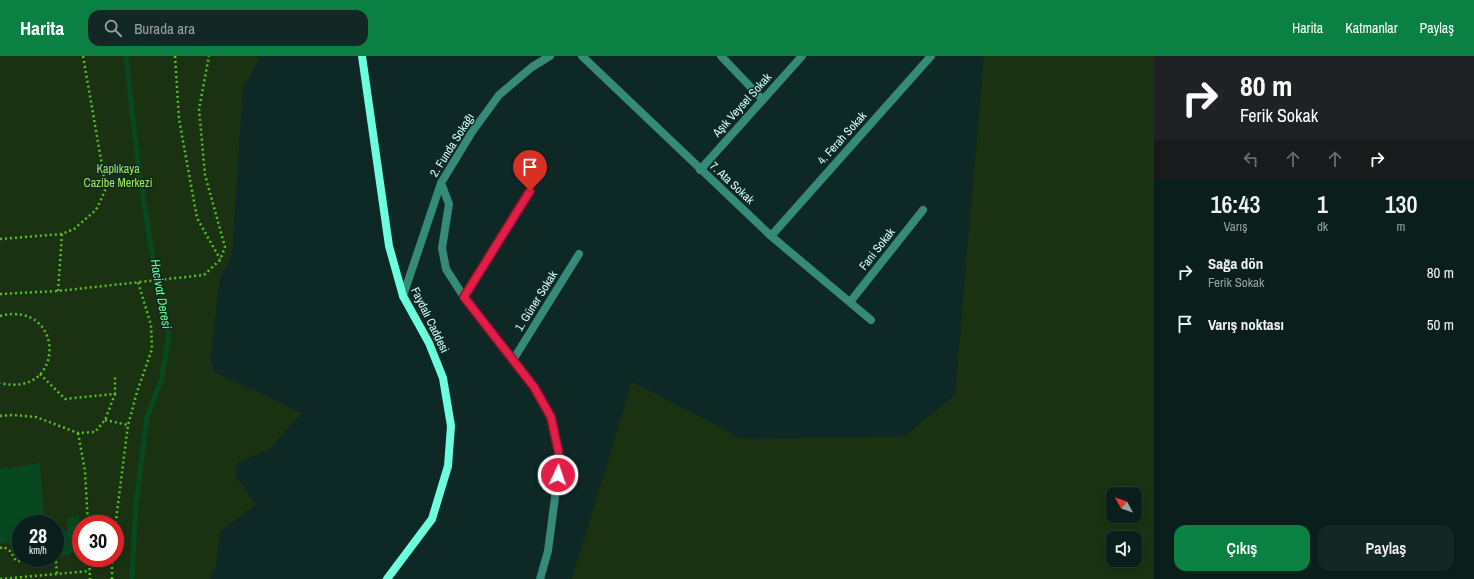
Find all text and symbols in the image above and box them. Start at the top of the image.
search box [88,10,368,46]
text: Harita [20,15,64,41]
icon: search [102,17,124,39]
text: Burada ara [134,18,195,39]
text: Harita [1292,19,1323,37]
text: Katmanlar [1345,19,1398,37]
text: Paylaş [1420,19,1454,37]
text: 80 m [1240,67,1292,105]
street label: Aşık Veysel Sokak [708,70,775,141]
icon: right [1174,72,1226,124]
text: Ferik Sokak [1240,103,1318,128]
street label: 4. Ferah Sokak [814,108,870,168]
street label: 2. Funda Sokağı [426,110,478,180]
icon: left [1240,148,1262,170]
icon: ahead [1282,148,1304,170]
icon: ahead [1324,148,1346,170]
icon: right [1366,148,1388,170]
pin [513,150,547,191]
icon: arrive [519,156,541,178]
street label: 7. Ata Sokak [706,158,758,208]
park label: Kaplıkaya Cazibe Merkezi [84,161,152,191]
text: 16:43 [1210,188,1260,220]
text: 1 [1317,188,1328,220]
text: 130 [1385,188,1417,220]
text: Varış [1223,218,1248,235]
text: dk [1317,218,1328,235]
text: m [1397,218,1406,235]
street label: Fani Sokak [856,225,899,273]
text: Sağa dön [1208,253,1263,274]
water label: Hacivat Deresi [147,258,175,330]
icon: right [1174,261,1196,283]
text: 80 m [1427,262,1454,283]
street label: 1. Güner Sokak [511,268,561,334]
text: Ferik Sokak [1208,274,1264,291]
street label: Faydalı Caddesi [407,285,453,355]
icon: arrive [1174,313,1196,335]
text: Varış noktası [1208,314,1284,335]
text: 50 m [1427,314,1454,335]
position arrow [537,454,579,496]
north arrow [1106,487,1142,523]
map controls [1106,487,1142,567]
speed limit sign: 30 [72,515,124,567]
text: 28 [29,522,47,549]
button: Çıkış [1174,525,1310,571]
button: Paylaş [1318,525,1454,571]
button: sound [1106,531,1142,567]
text: km/h [29,544,47,557]

